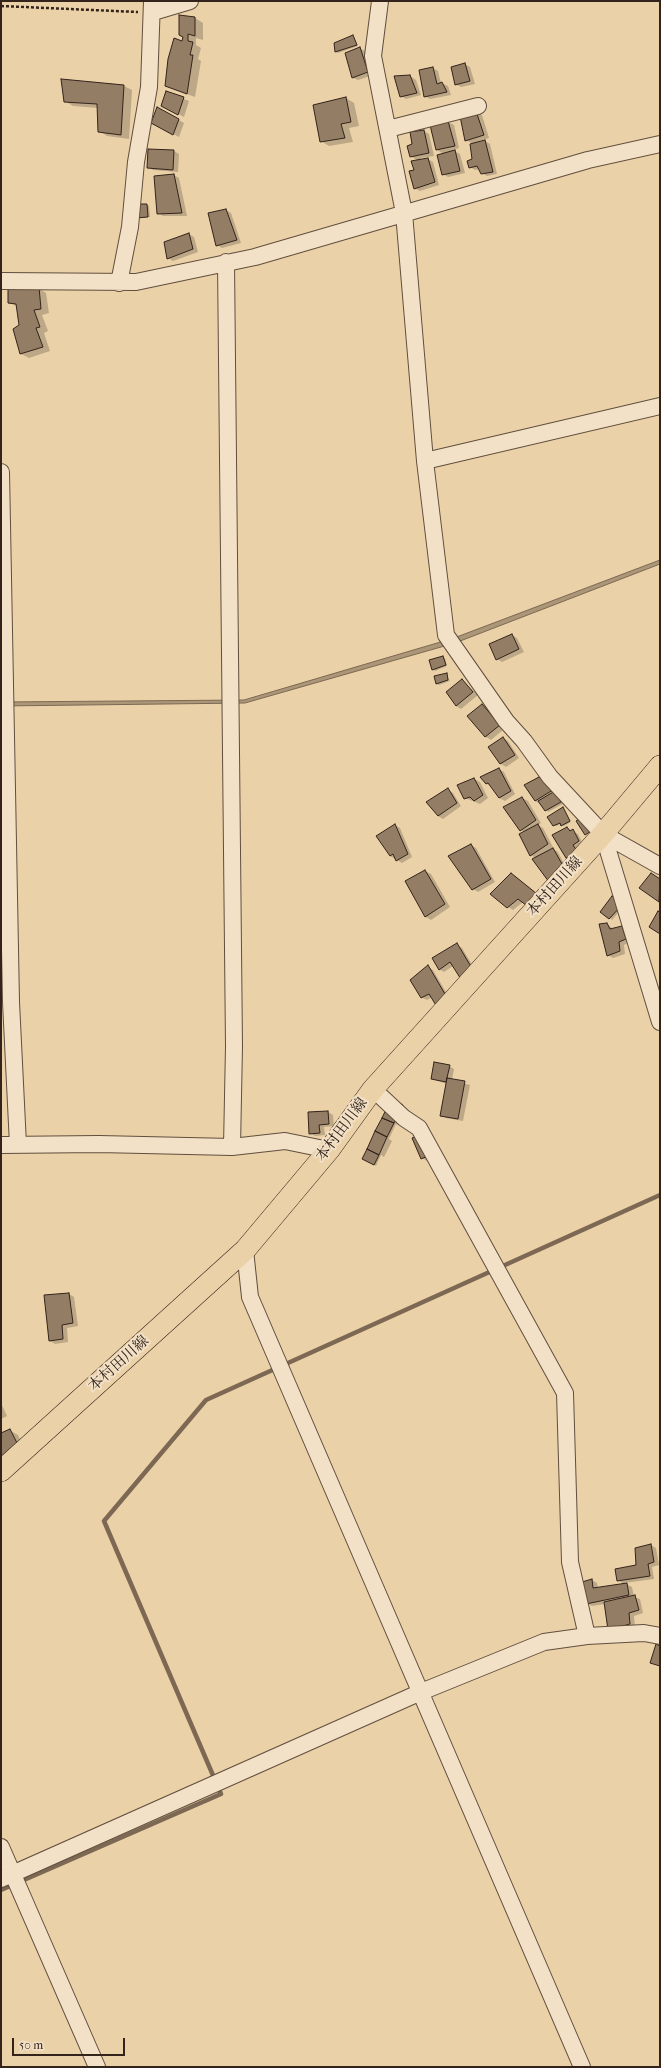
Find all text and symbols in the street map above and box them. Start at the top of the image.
street label: 本村田川線 [523,853,587,921]
street label: 本村田川線 [312,1095,372,1165]
street label: 本村田川線 [85,1332,153,1396]
scale bar [14,2030,127,2056]
text: 50 m [19,2038,43,2052]

